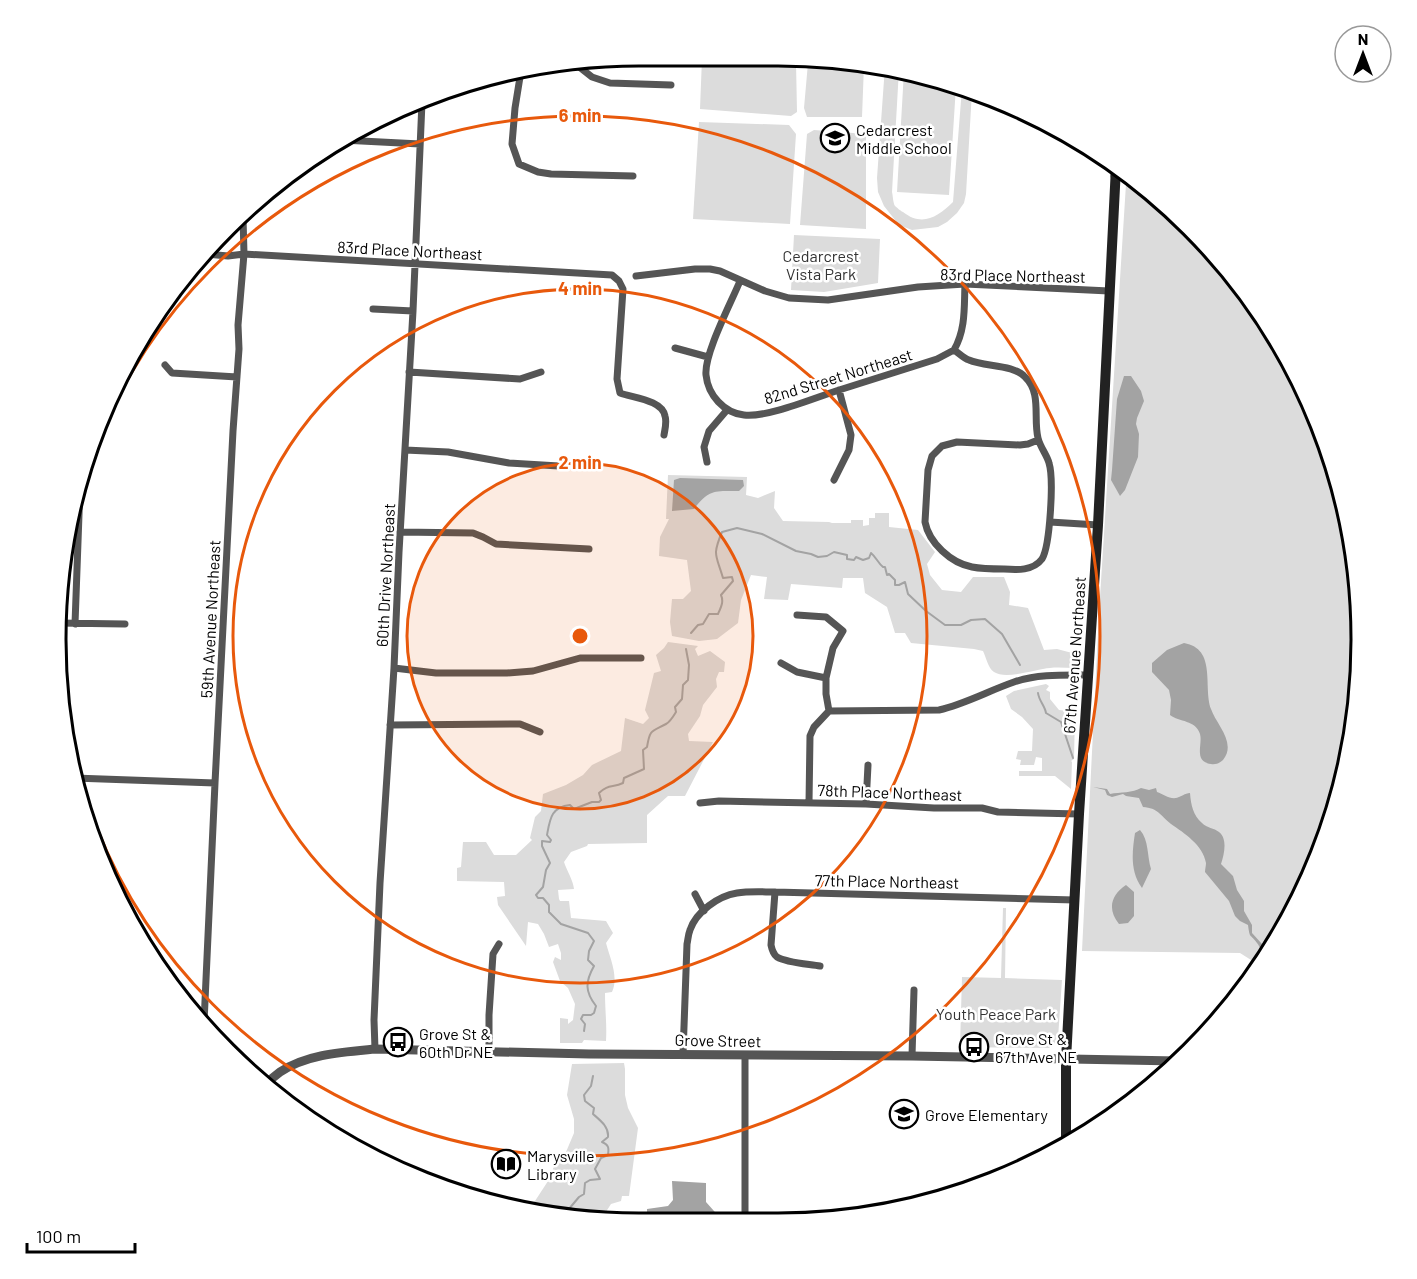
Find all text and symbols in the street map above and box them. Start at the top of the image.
north arrow [1333,24,1393,84]
text: N [1358,29,1368,48]
text: 6 min [559,104,601,126]
place label: Cedarcrest Middle School [856,120,952,157]
school or university icon: Cedarcrest Middle School [819,122,851,154]
street label: 83rd Place Northeast [337,237,483,263]
park label: Cedarcrest Vista Park [783,246,859,283]
street label: 83rd Place Northeast [940,264,1086,286]
text: 4 min [558,277,602,299]
street label: 82nd Street Northeast [761,344,915,408]
text: 2 min [558,451,602,473]
street label: 60th Drive Northeast [372,503,398,647]
street label: 59th Avenue Northeast [196,539,224,699]
street label: 67th Avenue Northeast [1059,576,1089,734]
centre of rings [570,626,590,646]
street label: 78th Place Northeast [817,780,963,804]
street label: 77th Place Northeast [815,870,959,892]
park label: Youth Peace Park [936,1004,1056,1023]
place label: Grove St & 60th Dr NE [419,1024,493,1061]
bus stop icon: Grove St & 60th Dr NE [382,1026,414,1058]
place label: Grove St & 67th Ave NE [995,1029,1077,1066]
street label: Grove Street [674,1030,762,1050]
bus stop icon: Grove St & 67th Ave NE [958,1031,990,1063]
school or university icon: Grove Elementary [888,1098,920,1130]
place label: Grove Elementary [925,1105,1048,1124]
place label: Marysville Library [527,1146,595,1183]
library icon: Marysville Library [490,1148,522,1180]
scale bar [27,1216,135,1254]
text: 100 m [36,1225,81,1247]

